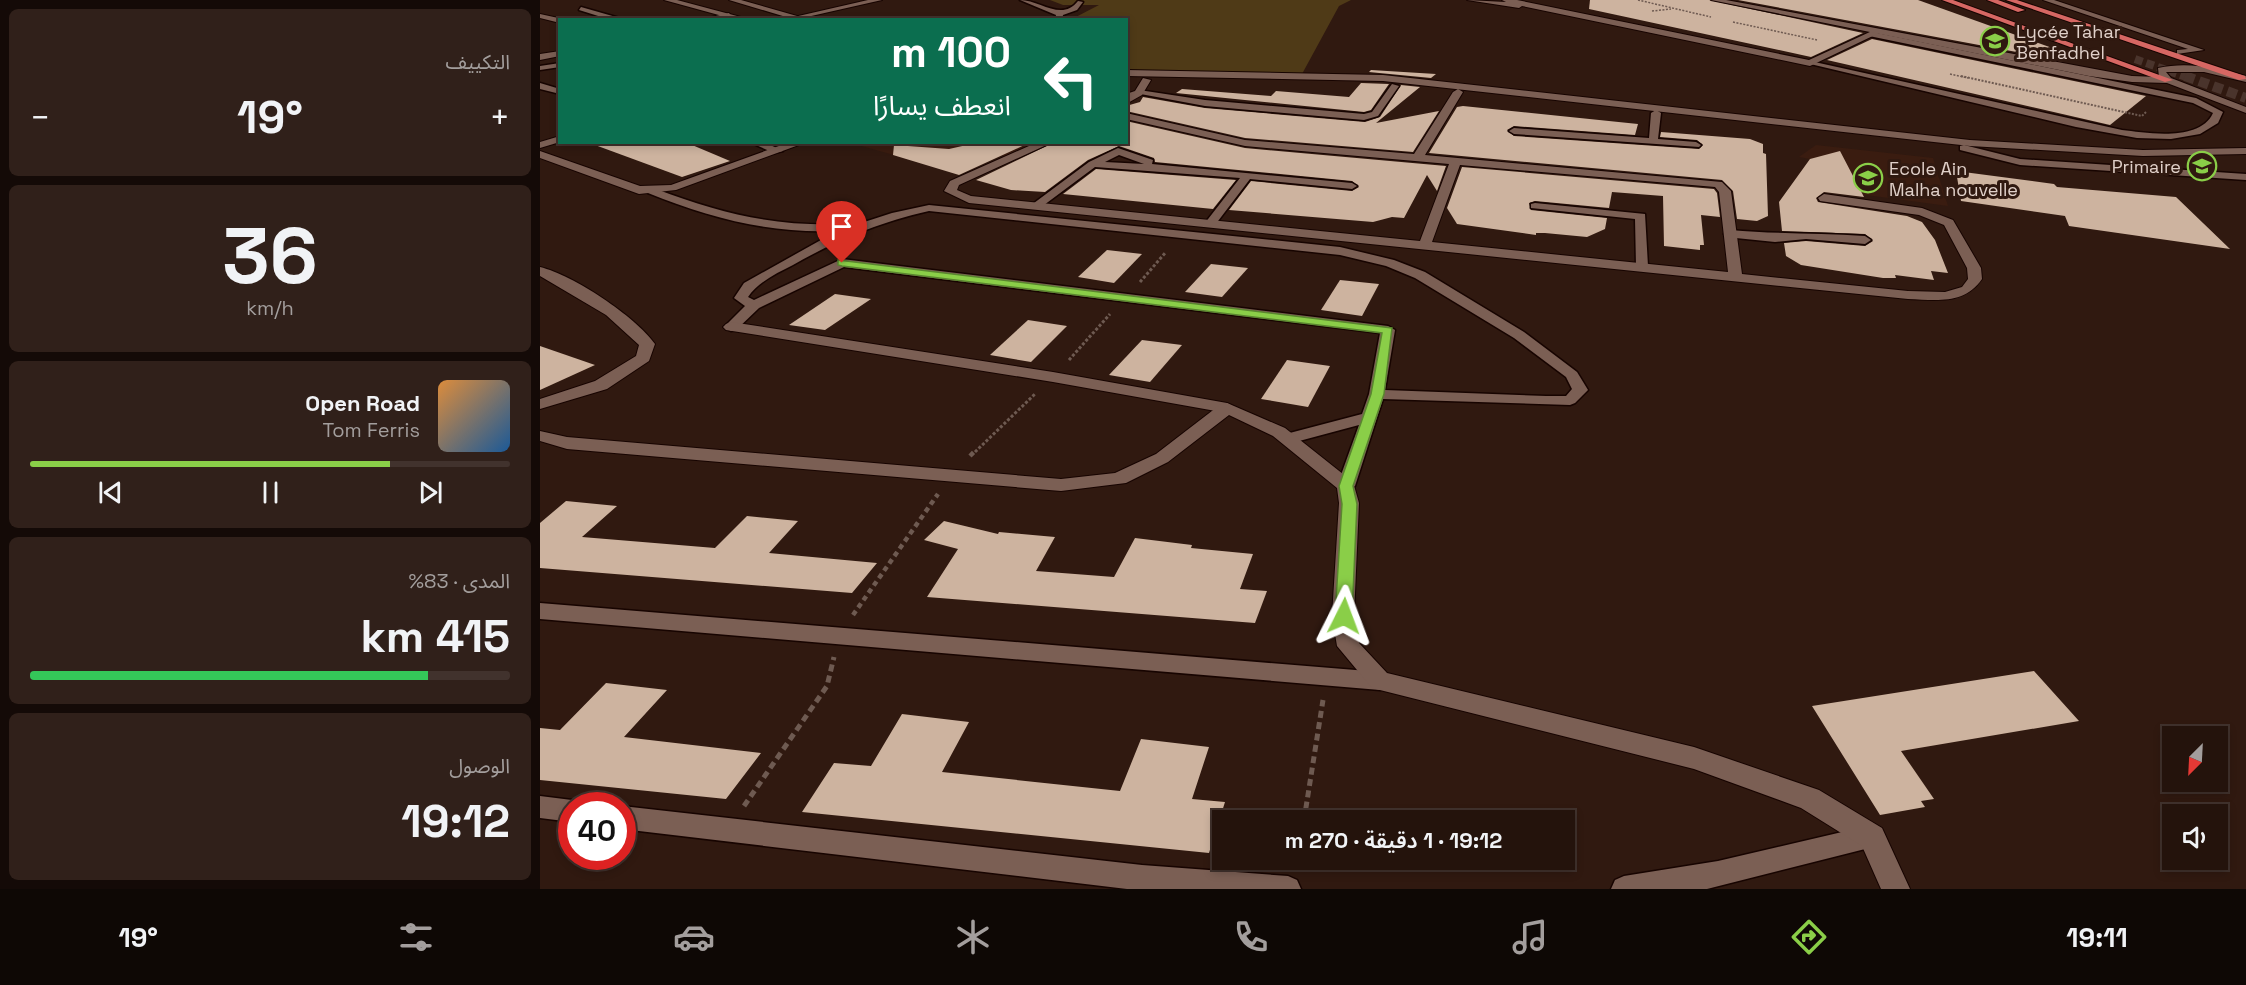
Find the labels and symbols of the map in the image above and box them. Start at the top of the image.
place label: Lycée Tahar Benfadhel [2016,20,2121,64]
school or university icon: Lycée Tahar Benfadhel [1979,25,2011,57]
school or university icon: Primaire [2186,150,2218,182]
place label: Primaire [2112,155,2181,178]
place label: Ecole Ain Malha nouvelle [1889,157,2018,201]
school or university icon: Ecole Ain Malha nouvelle [1852,162,1884,194]
pin [816,201,867,263]
position arrow [1312,584,1376,648]
north arrow [2162,726,2228,792]
speed limit sign: 40 [558,792,636,870]

